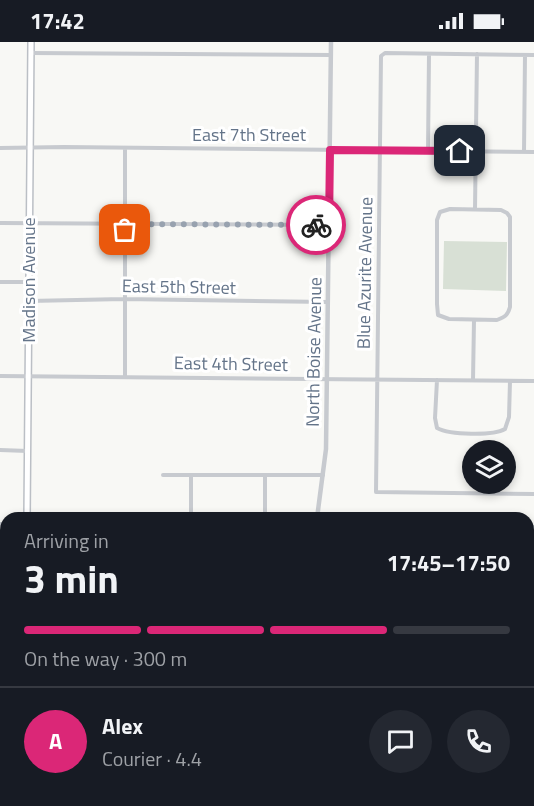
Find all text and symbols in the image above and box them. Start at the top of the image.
text: 17:42 [30,4,85,38]
street label: East 7th Street [192,121,307,148]
pin [434,125,485,176]
icon: home [443,134,476,167]
courier [286,195,346,255]
street label: Blue Azurite Avenue [350,197,379,349]
pin [99,204,150,255]
icon: bike [300,209,333,242]
icon: bag [108,213,141,246]
street label: Madison Avenue [15,217,42,343]
street label: East 5th Street [122,272,237,301]
street label: North Boise Avenue [299,277,328,427]
street label: East 4th Street [174,349,289,378]
map controls [462,440,516,494]
button: layers [462,440,516,494]
text: Arriving in [24,525,109,556]
text: 17:45–17:50 [387,546,510,580]
text: 3 min [24,549,119,608]
text: On the way · 300 m [24,643,187,674]
text: Alex [102,709,143,743]
button: chat [369,710,432,773]
button: phone [447,710,510,773]
text: A [49,724,62,758]
text: Courier · 4.4 [102,743,202,774]

